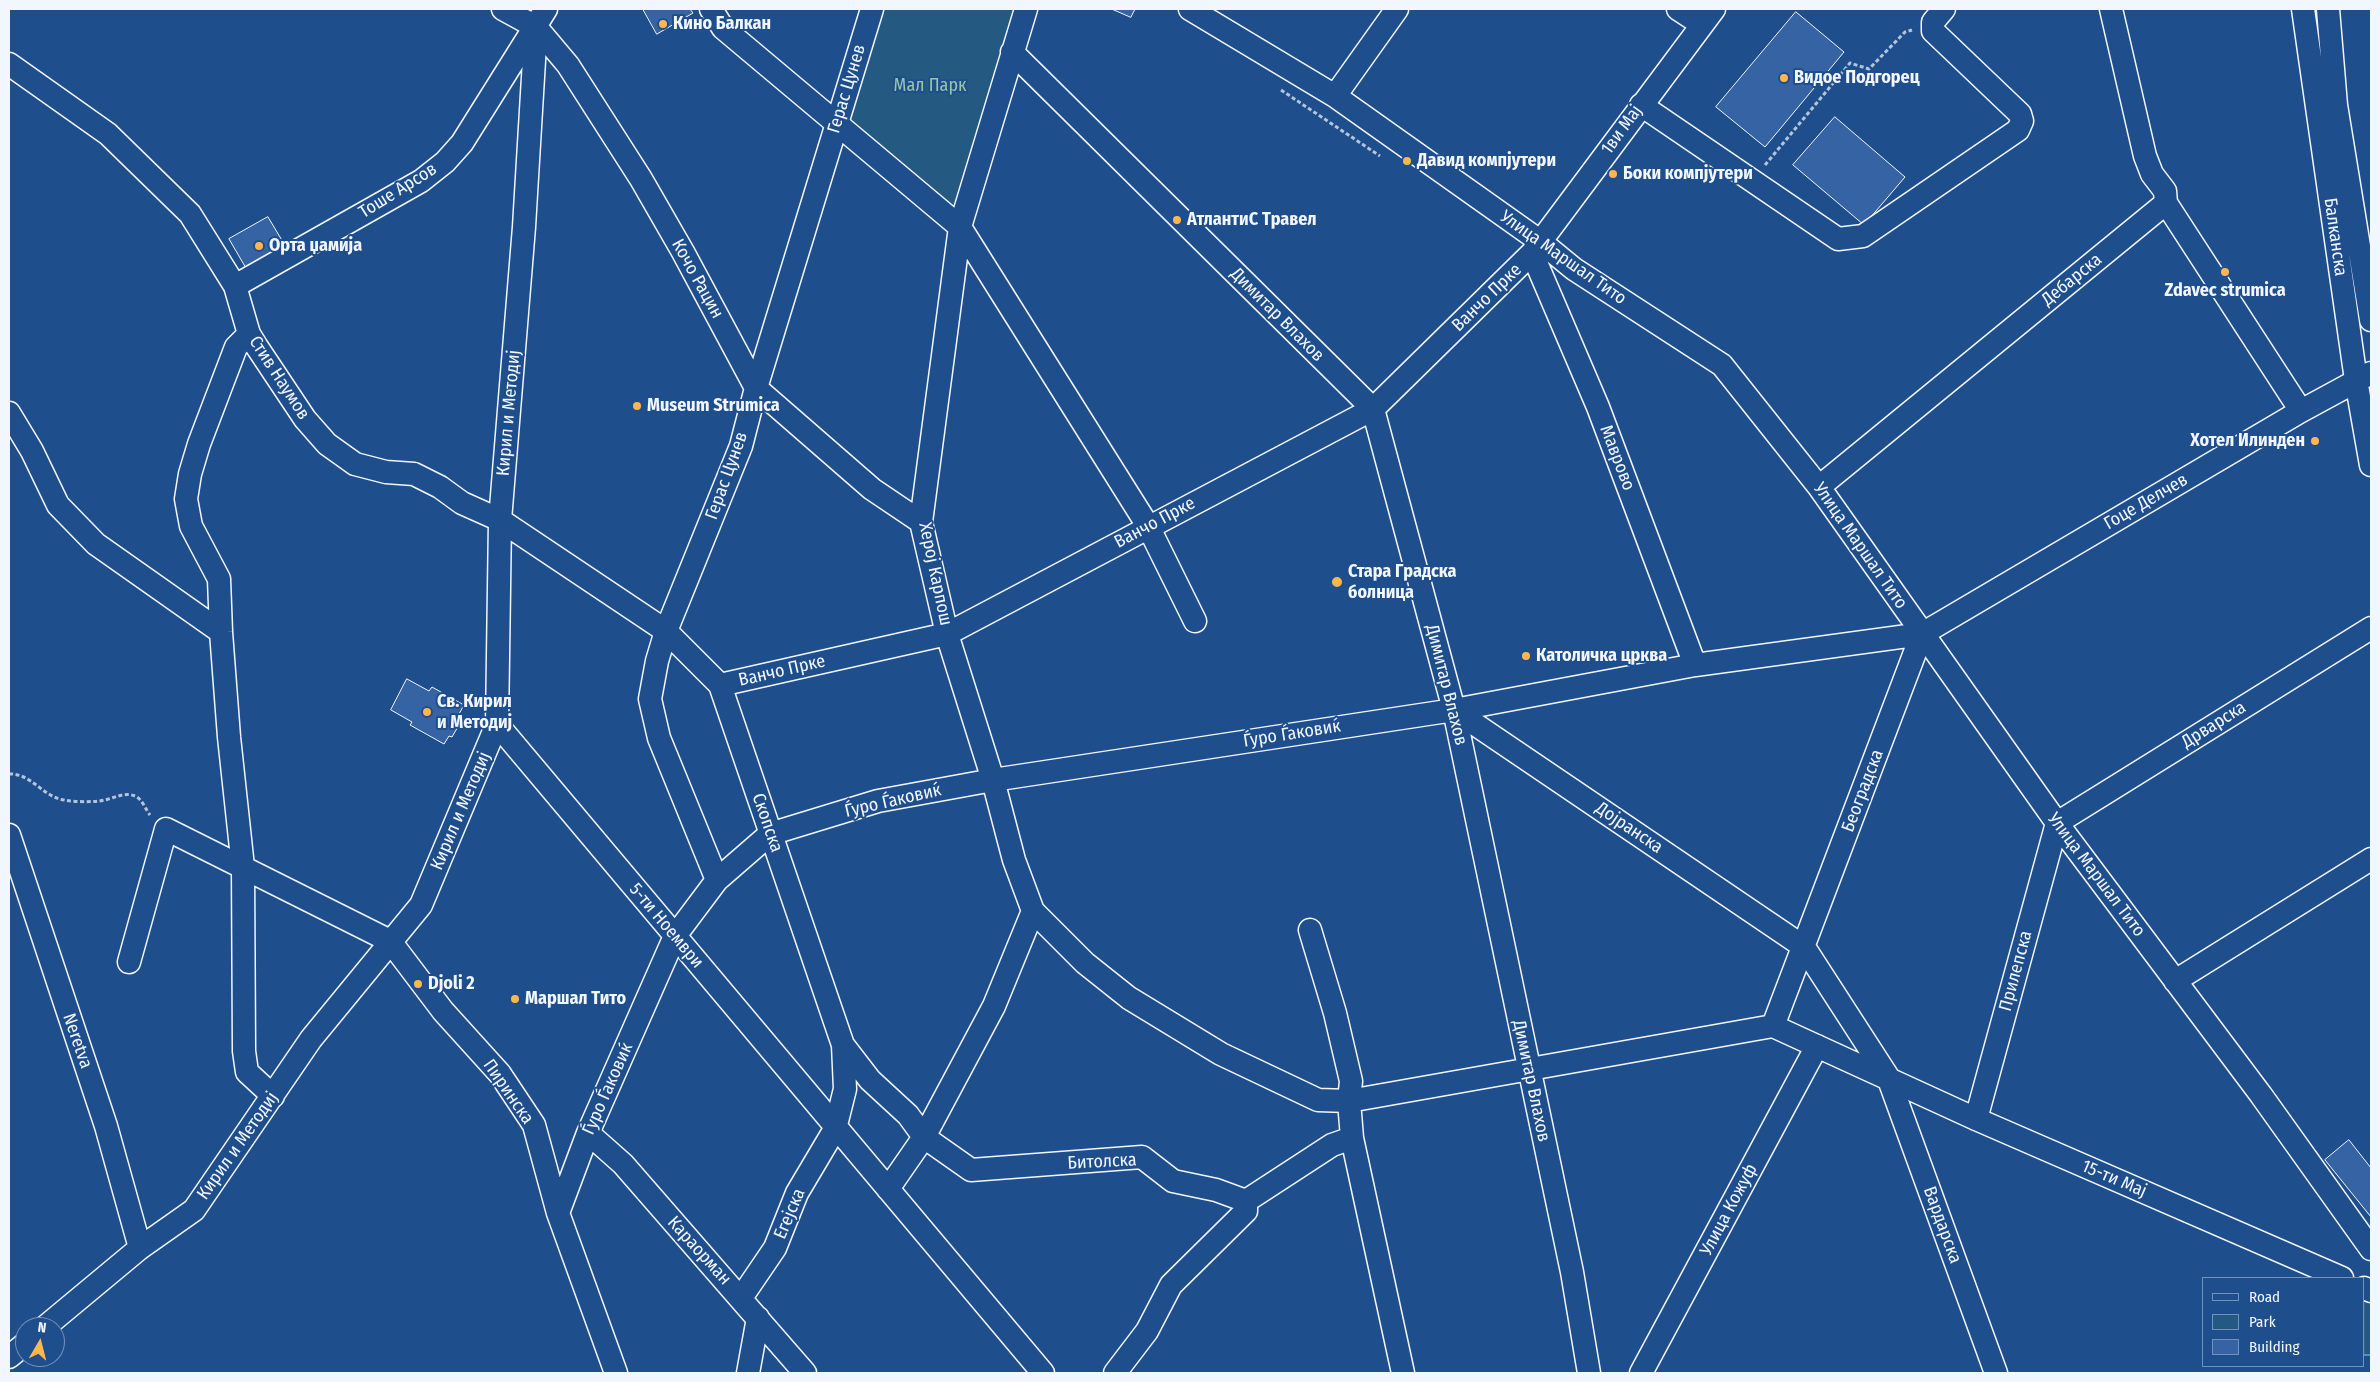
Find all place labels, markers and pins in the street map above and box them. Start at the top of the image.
place label: Кино Балкан [673,13,771,35]
marker: Кино Балкан [657,18,669,30]
place label: Видое Подгорец [1794,67,1919,89]
marker: Видое Подгорец [1778,72,1790,84]
place label: Давид компјутери [1417,150,1556,172]
marker: Давид компјутери [1401,155,1413,167]
place label: Боки компјутери [1623,163,1753,185]
marker: Боки компјутери [1607,168,1619,180]
place label: АтлантиС Травел [1187,209,1316,231]
marker: АтлантиС Травел [1171,214,1183,226]
place label: Орта џамија [269,235,362,257]
marker: Орта џамија [253,240,265,252]
marker: Zdavec strumica [2219,266,2231,278]
place label: Zdavec strumica [2164,280,2286,302]
place label: Museum Strumica [647,395,780,417]
marker: Museum Strumica [631,400,643,412]
place label: Хотел Илинден [2190,430,2305,452]
marker: Хотел Илинден [2309,435,2321,447]
place label: Стара Градска болница [1348,561,1457,604]
marker: Стара Градска болница [1330,575,1344,589]
place label: Католичка црква [1536,645,1667,667]
marker: Католичка црква [1520,650,1532,662]
place label: Св. Кирил и Методиј [437,691,512,734]
marker: Св. Кирил и Методиј [421,706,433,718]
place label: Djoli 2 [428,973,475,995]
marker: Djoli 2 [412,978,424,990]
place label: Маршал Тито [525,988,626,1010]
marker: Маршал Тито [509,993,521,1005]

